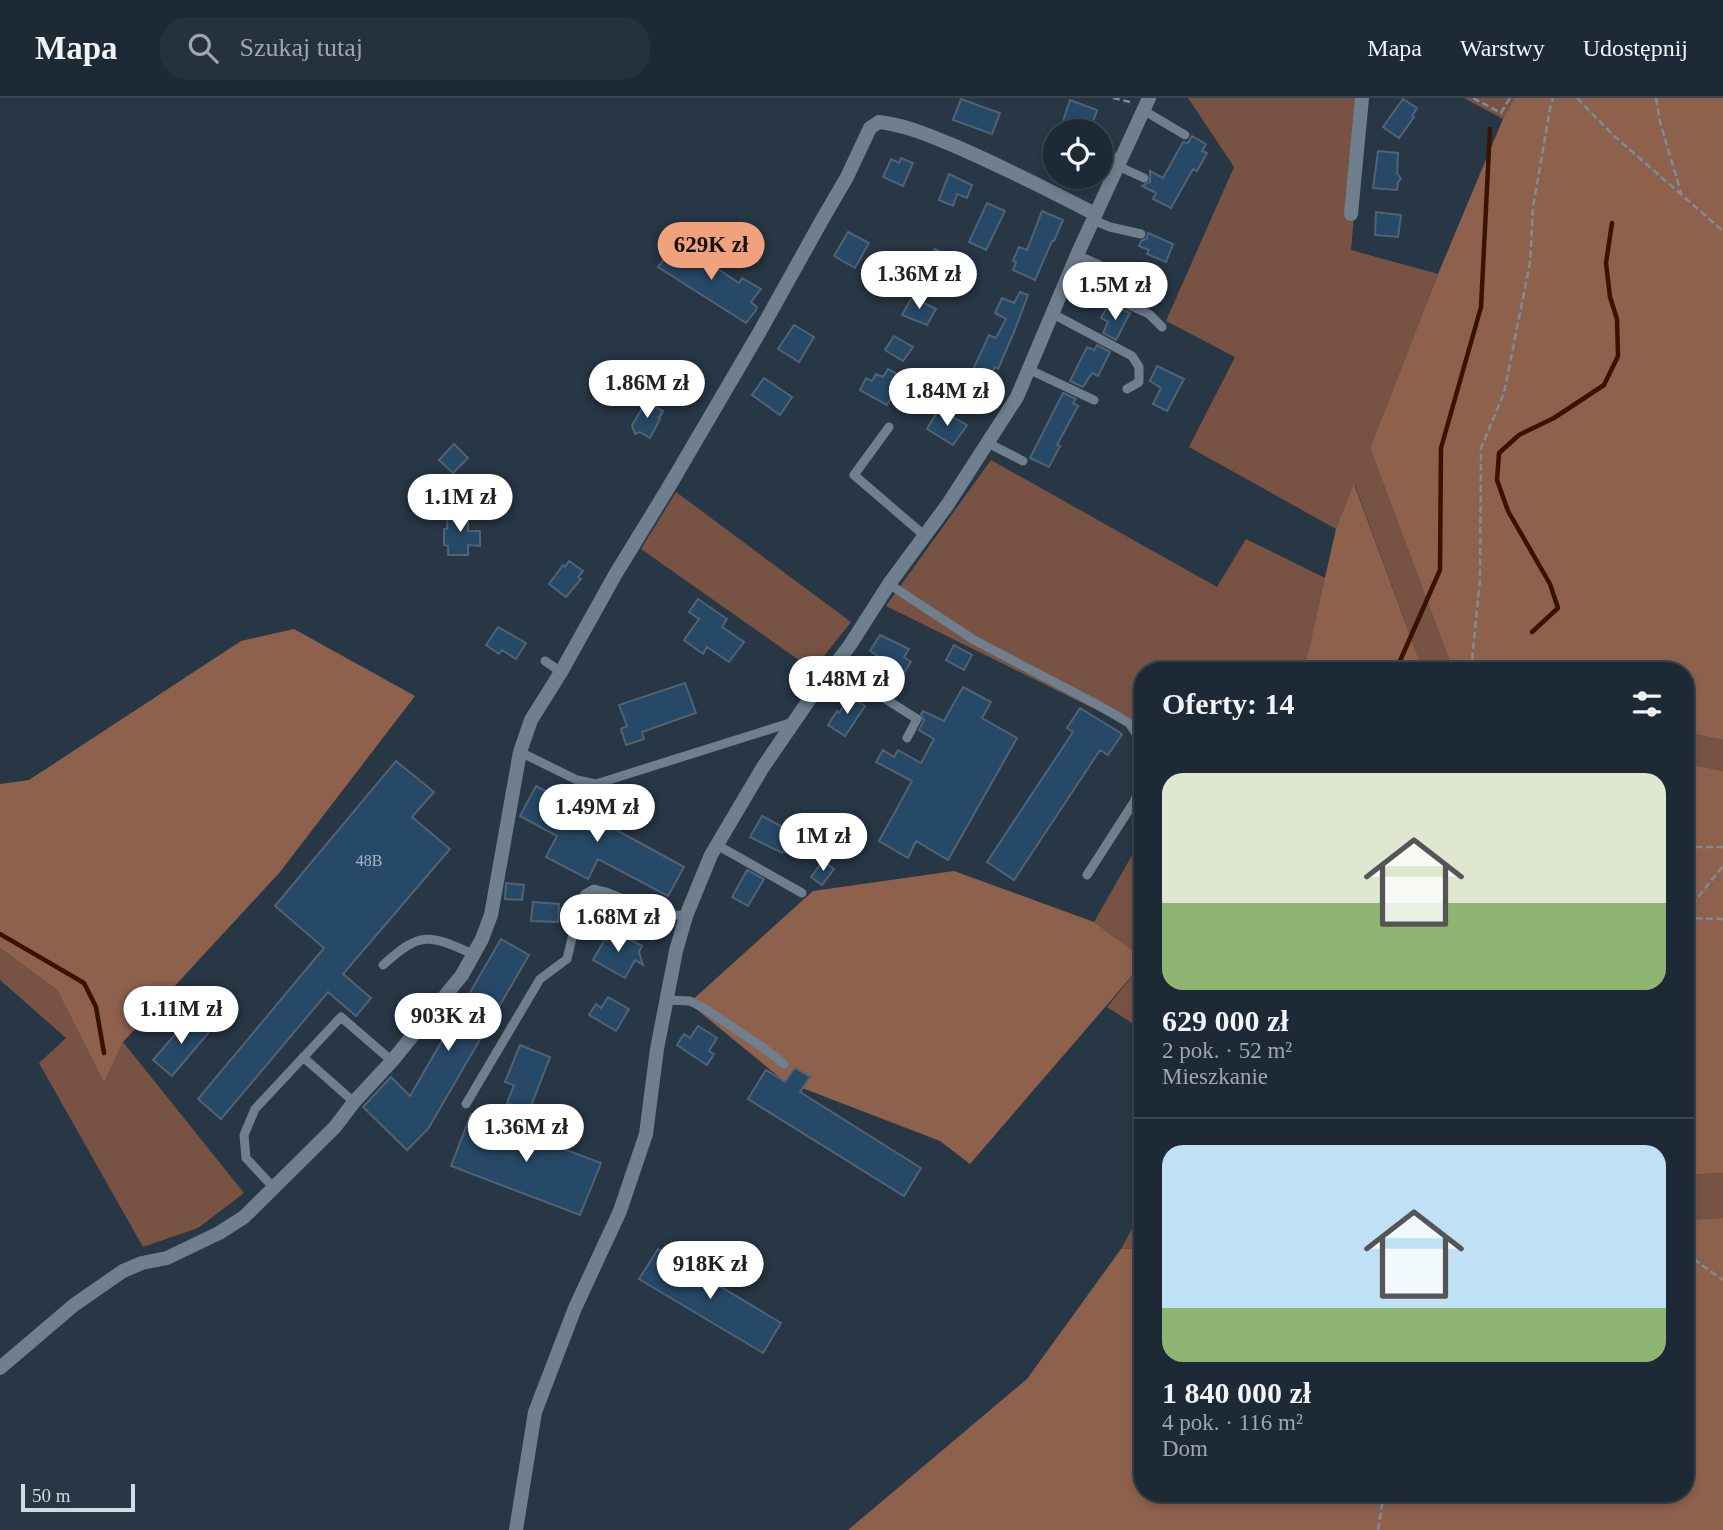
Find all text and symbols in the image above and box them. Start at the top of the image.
search box [160,17,650,80]
icon: search [184,29,222,67]
text: Mapa [35,30,118,66]
text: Szukaj tutaj [240,33,363,62]
text: Mapa [1367,35,1422,61]
text: Warstwy [1460,35,1545,61]
text: Udostępnij [1583,35,1688,61]
map controls [1043,119,1113,189]
button: locate [1043,119,1113,189]
pin: 629K zł [646,222,776,282]
text: 629K zł [674,232,748,257]
pin: 1.36M zł [847,252,991,311]
text: 1.36M zł [877,261,961,286]
pin: 1.5M zł [1050,262,1180,322]
text: 1.5M zł [1079,272,1151,297]
pin: 1.86M zł [575,360,719,420]
pin: 1.84M zł [875,368,1019,428]
text: 1.86M zł [605,370,689,395]
text: 1.84M zł [905,378,989,403]
pin: 1.1M zł [395,474,525,534]
text: 1.1M zł [424,484,496,509]
pin: 1.48M zł [775,656,919,716]
text: 1.48M zł [805,666,889,691]
icon: filters [1628,685,1666,723]
text: Oferty: 14 [1162,687,1294,720]
pin: 1.49M zł [525,784,669,844]
text: 1.49M zł [555,794,639,819]
pin: 1M zł [774,814,872,873]
icon: home [1351,819,1477,945]
text: 1M zł [795,823,851,848]
house number: 48B [356,852,382,869]
pin: 1.68M zł [546,894,690,954]
text: 1.68M zł [576,904,660,929]
pin: 1.11M zł [109,986,253,1046]
pin: 903K zł [383,993,513,1053]
text: 1.11M zł [139,996,223,1021]
text: 903K zł [411,1003,485,1028]
text: 629 000 zł [1162,1004,1289,1037]
text: 2 pok. · 52 m² [1162,1038,1292,1063]
text: Mieszkanie [1162,1064,1268,1089]
pin: 1.36M zł [454,1104,598,1164]
text: 1.36M zł [484,1114,568,1139]
icon: home [1351,1191,1477,1317]
pin: 918K zł [645,1242,775,1301]
text: 918K zł [673,1251,747,1276]
text: 1 840 000 zł [1162,1376,1311,1409]
text: 4 pok. · 116 m² [1162,1410,1303,1435]
text: Dom [1162,1436,1208,1461]
scale bar [21,1481,135,1513]
text: 50 m [32,1485,71,1506]

